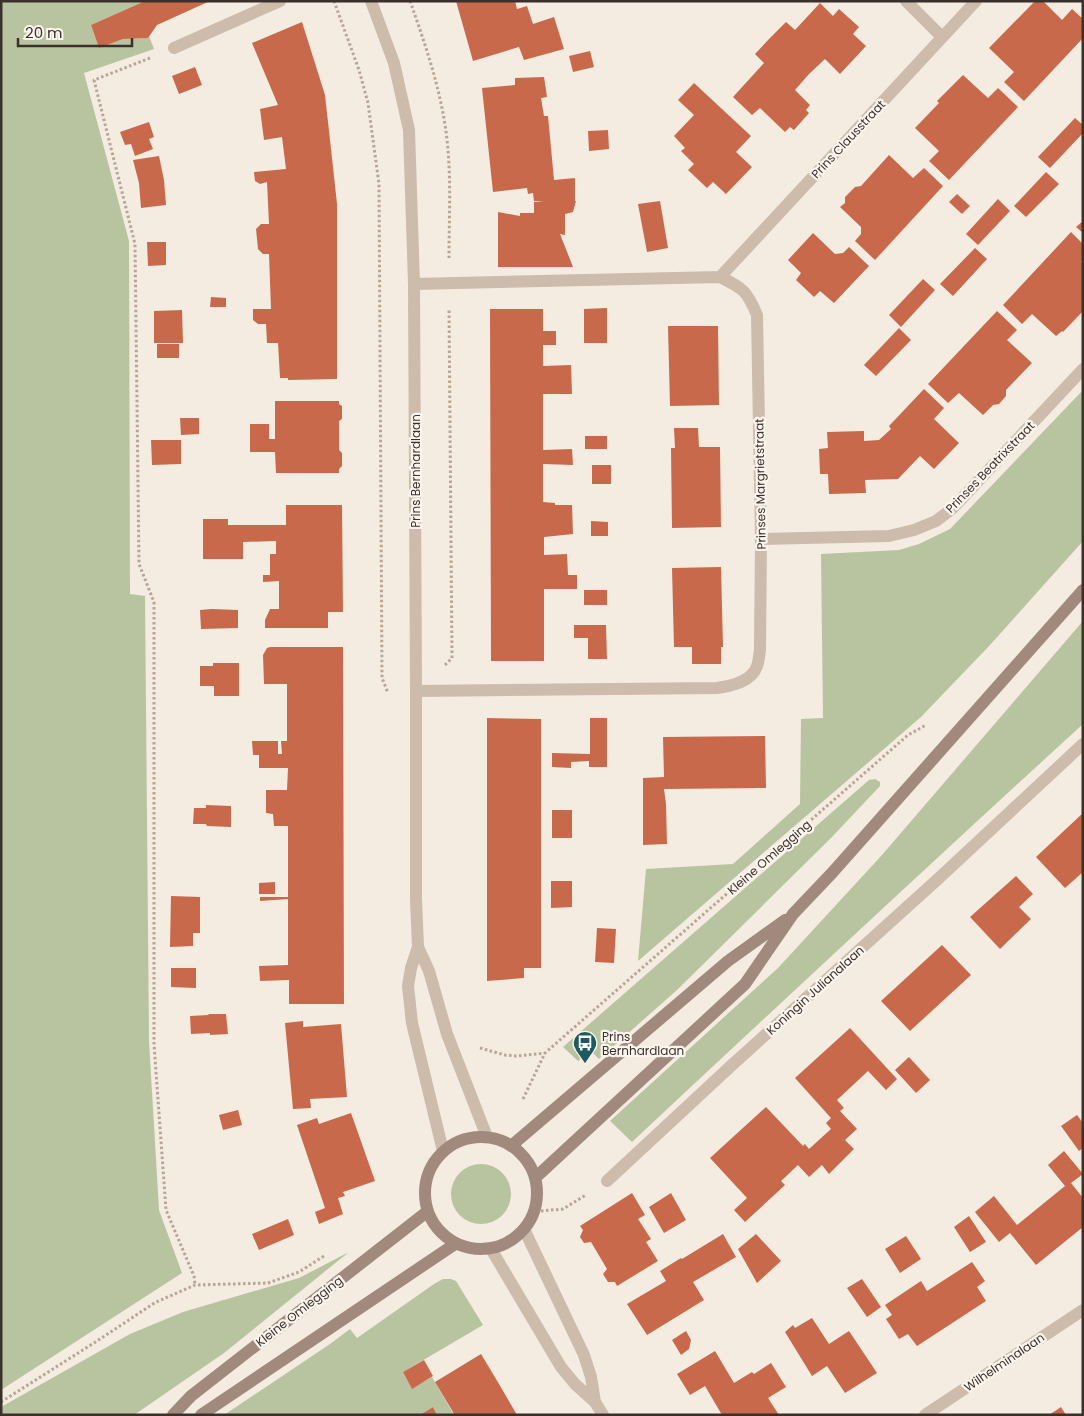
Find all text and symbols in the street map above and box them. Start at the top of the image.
scale bar [18,15,131,47]
text: 20 m [25,22,63,43]
street label: Prins Clausstraat [807,96,889,182]
street label: Prins Bernhardlaan [407,414,424,528]
street label: Prinses Beatrixstraat [942,417,1038,517]
street label: Prinses Margrietstraat [750,418,770,550]
street label: Kleine Omlegging [723,816,815,898]
street label: Koningin Julianalaan [763,942,867,1038]
place label: Prins Bernhardlaan [602,1028,684,1059]
bus stop icon: Prins Bernhardlaan [572,1030,598,1064]
street label: Kleine Omlegging [252,1272,346,1350]
street label: Wilhelminalaan [960,1329,1048,1395]

